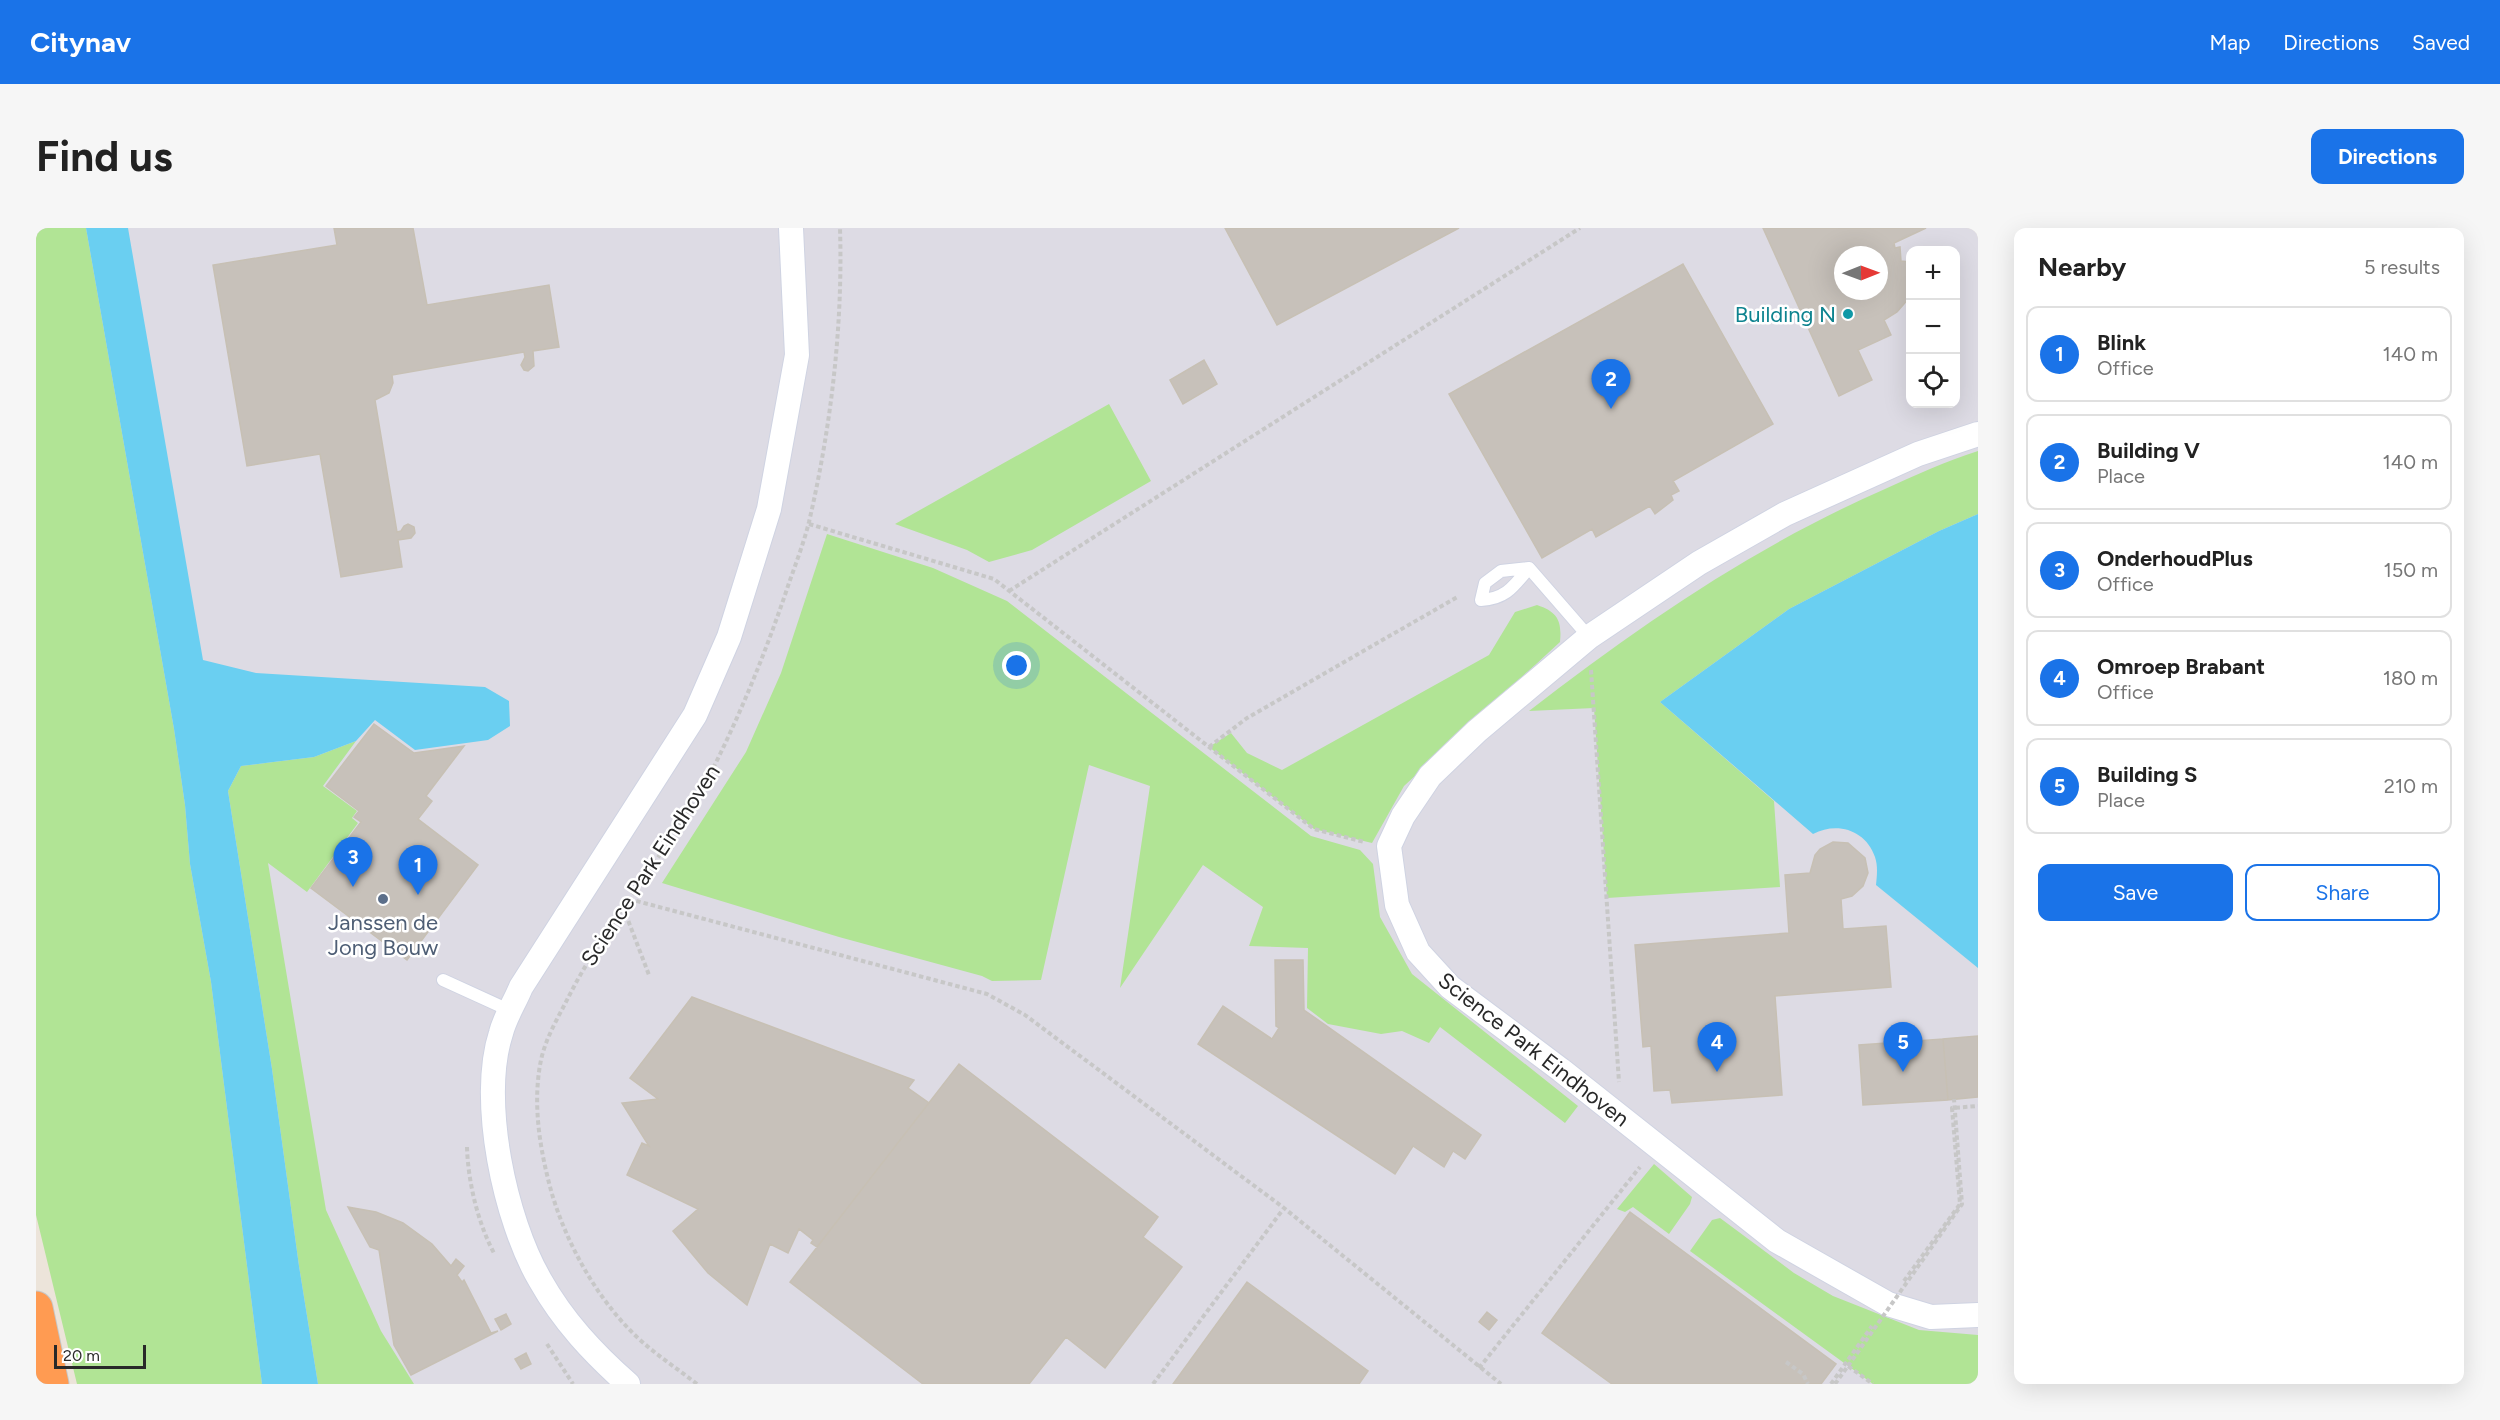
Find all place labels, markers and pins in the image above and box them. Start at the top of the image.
place label: Building N [1735,301,1836,328]
marker: Building N [1841,307,1855,321]
pin: 2 [1592,360,1630,409]
pin: 3 [334,838,372,887]
pin: 1 [398,846,437,895]
marker: Janssen de Jong Bouw [376,892,390,906]
place label: Janssen de Jong Bouw [328,909,439,961]
pin: 4 [1698,1022,1736,1072]
pin: 5 [1884,1022,1922,1072]

